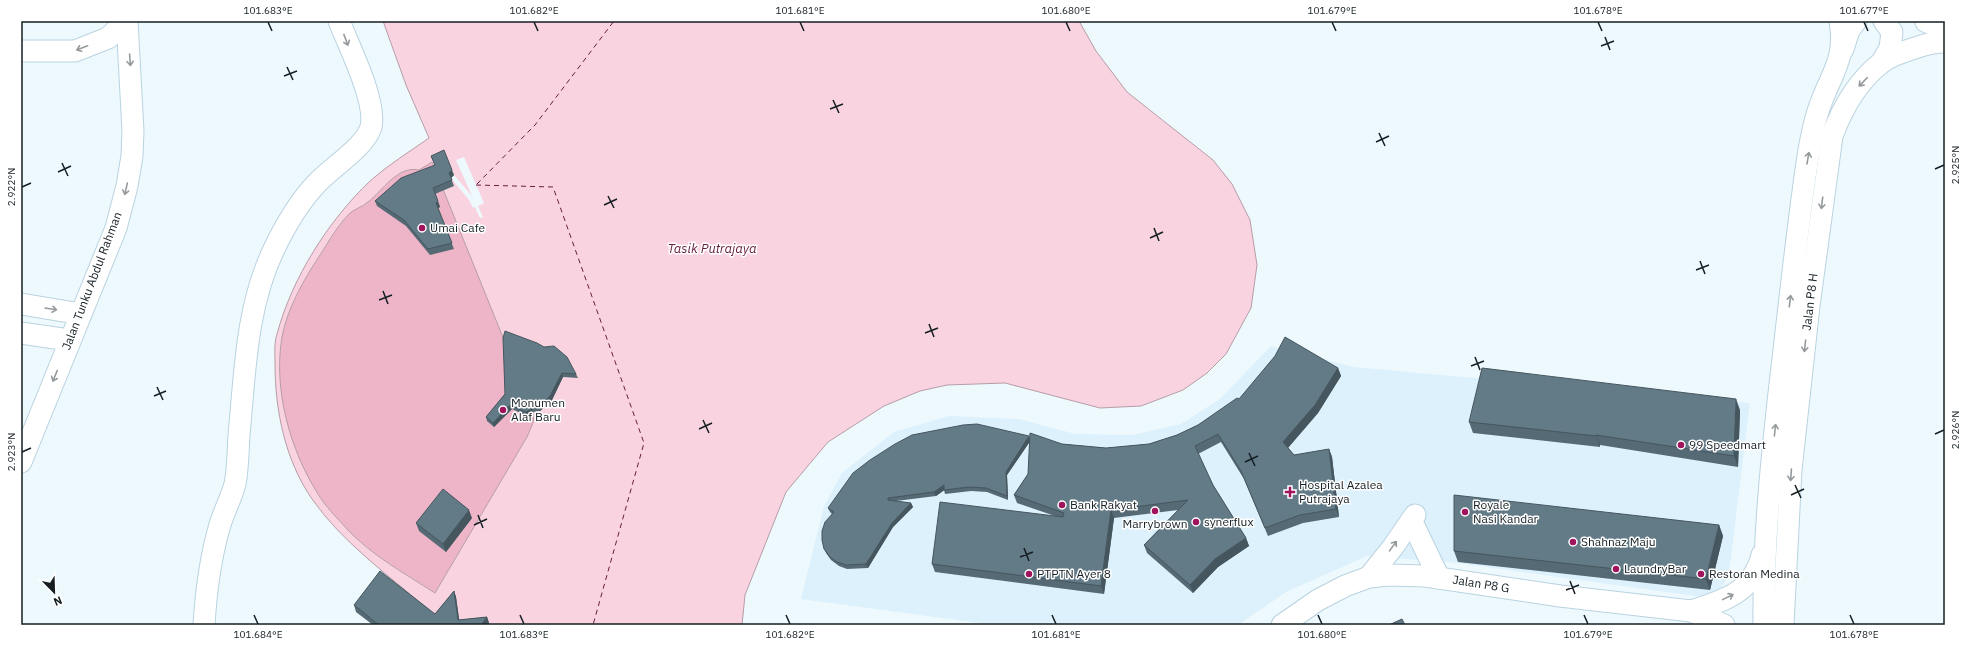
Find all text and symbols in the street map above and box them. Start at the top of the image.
text: 101.683°E [243,4,293,17]
text: 101.682°E [509,4,559,17]
text: 101.681°E [775,4,825,17]
text: 101.680°E [1041,4,1091,17]
text: 101.679°E [1307,4,1357,17]
text: 101.678°E [1573,4,1623,17]
text: 101.677°E [1839,4,1889,17]
one-way arrow [343,34,351,46]
one-way arrow [76,45,88,53]
one-way arrow [126,53,133,66]
one-way arrow [1858,77,1868,87]
text: 2.925°N [1949,146,1962,184]
one-way arrow [1804,152,1812,165]
text: 2.922°N [5,168,18,206]
one-way arrow [121,182,129,195]
one-way arrow [1819,196,1826,209]
street label: Jalan Tunku Abdul Rahman [58,210,125,352]
place label: Umai Cafe [430,220,486,235]
marker: Umai Cafe [417,223,427,233]
water label: Tasik Putrajaya [667,240,757,257]
street label: Jalan P8 H [1799,272,1820,331]
one-way arrow [1786,295,1793,308]
one-way arrow [44,305,57,313]
one-way arrow [1801,339,1809,352]
one-way arrow [51,370,58,382]
place label: Monumen Alaf Baru [511,395,565,424]
marker: Monumen Alaf Baru [498,405,508,415]
text: 2.926°N [1949,411,1962,449]
one-way arrow [1771,424,1779,437]
text: 2.923°N [5,433,18,471]
place label: 99 Speedmart [1689,437,1766,452]
marker: 99 Speedmart [1676,440,1686,450]
one-way arrow [1787,468,1794,481]
place label: Hospital Azalea Putrajaya [1299,477,1383,506]
marker: Hospital Azalea Putrajaya [1284,486,1296,498]
place label: Bank Rakyat [1070,497,1137,512]
place label: Royale Nasi Kandar [1473,497,1539,526]
marker: Bank Rakyat [1057,500,1067,510]
marker: Marrybrown [1150,506,1160,516]
marker: Royale Nasi Kandar [1460,507,1470,517]
place label: synerflux [1204,514,1254,529]
place label: Marrybrown [1122,516,1188,531]
marker: synerflux [1191,517,1201,527]
place label: Shahnaz Maju [1581,534,1656,549]
marker: Shahnaz Maju [1568,537,1578,547]
one-way arrow [1389,541,1397,552]
place label: LaundryBar [1624,561,1687,576]
marker: LaundryBar [1611,564,1621,574]
place label: PTPTN Ayer 8 [1037,566,1111,581]
place label: Restoran Medina [1709,566,1800,581]
marker: PTPTN Ayer 8 [1024,569,1034,579]
marker: Restoran Medina [1696,569,1706,579]
north arrow [34,572,74,612]
street label: Jalan P8 G [1452,572,1511,595]
text: N [51,593,64,609]
one-way arrow [1722,593,1734,600]
text: 101.684°E [233,628,283,641]
text: 101.683°E [499,628,549,641]
text: 101.682°E [765,628,815,641]
text: 101.681°E [1031,628,1081,641]
text: 101.680°E [1297,628,1347,641]
text: 101.679°E [1563,628,1613,641]
text: 101.678°E [1829,628,1879,641]

